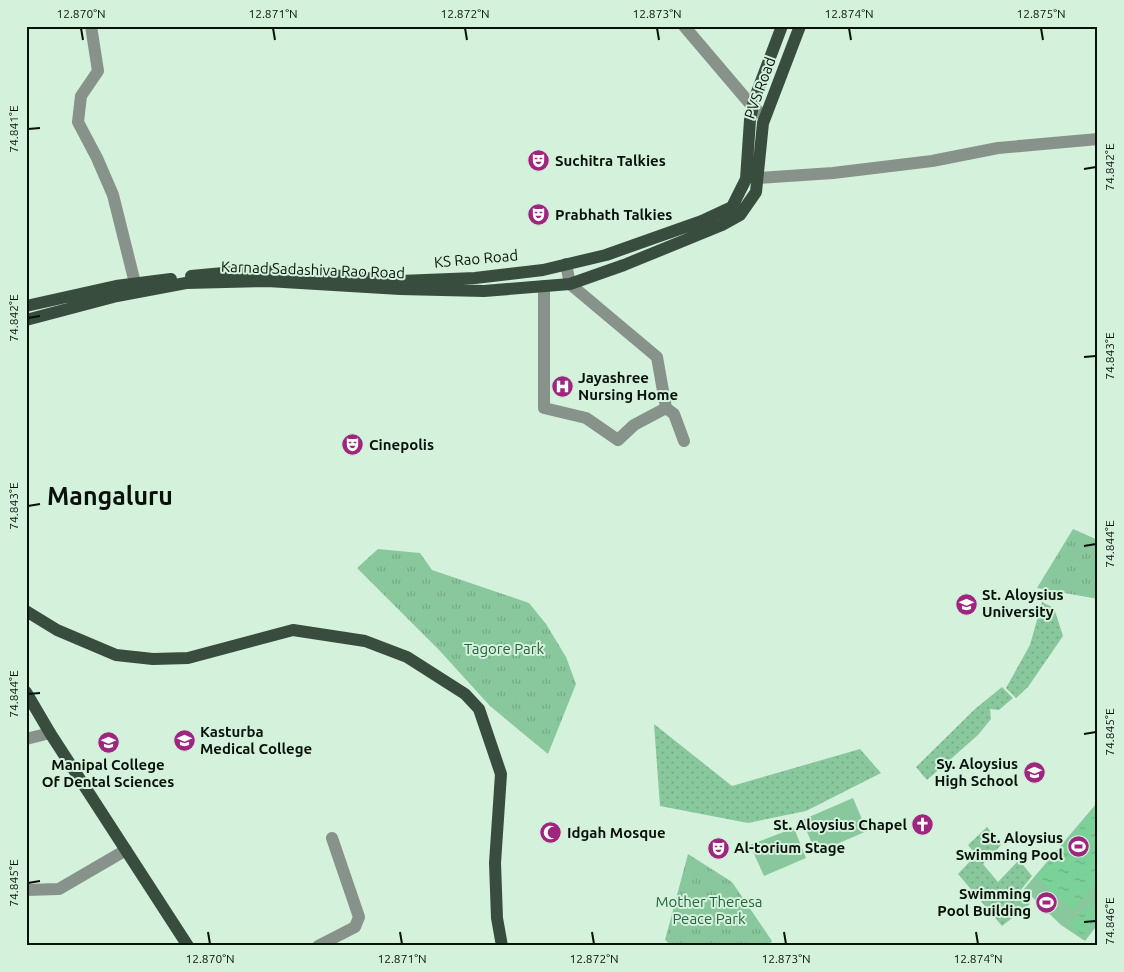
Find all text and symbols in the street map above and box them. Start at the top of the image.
text: 12.870°N [56,7,106,20]
text: 12.871°N [248,7,298,20]
text: 12.872°N [440,7,490,20]
text: 12.873°N [632,7,682,20]
text: 12.874°N [824,7,874,20]
text: 12.875°N [1016,7,1066,20]
street label: PVS Road [741,55,779,121]
text: 74.841°E [7,105,20,153]
text: 74.842°E [1103,143,1116,191]
theatre icon: Suchitra Talkies [527,149,551,173]
place label: Suchitra Talkies [555,152,666,169]
theatre icon: Prabhath Talkies [527,203,551,227]
place label: Prabhath Talkies [555,206,672,223]
street label: KS Rao Road [433,246,519,271]
street label: Karnad Sadashiva Rao Road [221,258,405,281]
text: 74.842°E [7,294,20,342]
text: 74.843°E [1103,332,1116,380]
place label: Jayashree Nursing Home [578,369,678,403]
hospital icon: Jayashree Nursing Home [550,375,574,399]
theatre icon: Cinepolis [341,433,365,457]
place label: Cinepolis [369,436,434,453]
text: 74.843°E [7,482,20,530]
district label: Mangaluru [47,482,173,510]
text: 74.844°E [1103,520,1116,568]
place label: St. Aloysius University [982,586,1064,620]
school or university icon: St. Aloysius University [954,592,978,616]
park label: Tagore Park [464,640,544,657]
text: 74.844°E [7,670,20,718]
text: 74.845°E [1103,708,1116,756]
place label: Kasturba Medical College [200,723,312,757]
school or university icon: Kasturba Medical College [172,729,196,753]
school or university icon: Manipal College Of Dental Sciences [96,730,120,754]
place label: Sy. Aloysius High School [935,755,1018,789]
place label: Manipal College Of Dental Sciences [42,756,174,790]
school or university icon: Sy. Aloysius High School [1022,761,1046,785]
church icon: St. Aloysius Chapel [911,813,935,837]
place label: St. Aloysius Chapel [773,816,907,833]
mosque icon: Idgah Mosque [539,821,563,845]
place label: Idgah Mosque [567,824,666,841]
place label: St. Aloysius Swimming Pool [956,829,1063,863]
sports icon: St. Aloysius Swimming Pool [1067,835,1091,859]
theatre icon: Al-torium Stage [706,836,730,860]
place label: Al-torium Stage [734,839,845,856]
text: 74.845°E [7,859,20,907]
place label: Swimming Pool Building [937,885,1031,919]
sports icon: Swimming Pool Building [1035,891,1059,915]
park label: Mother Theresa Peace Park [655,893,763,927]
text: 74.846°E [1103,897,1116,945]
text: 12.870°N [185,952,235,965]
text: 12.871°N [377,952,427,965]
text: 12.872°N [569,952,619,965]
text: 12.873°N [761,952,811,965]
text: 12.874°N [953,952,1003,965]

